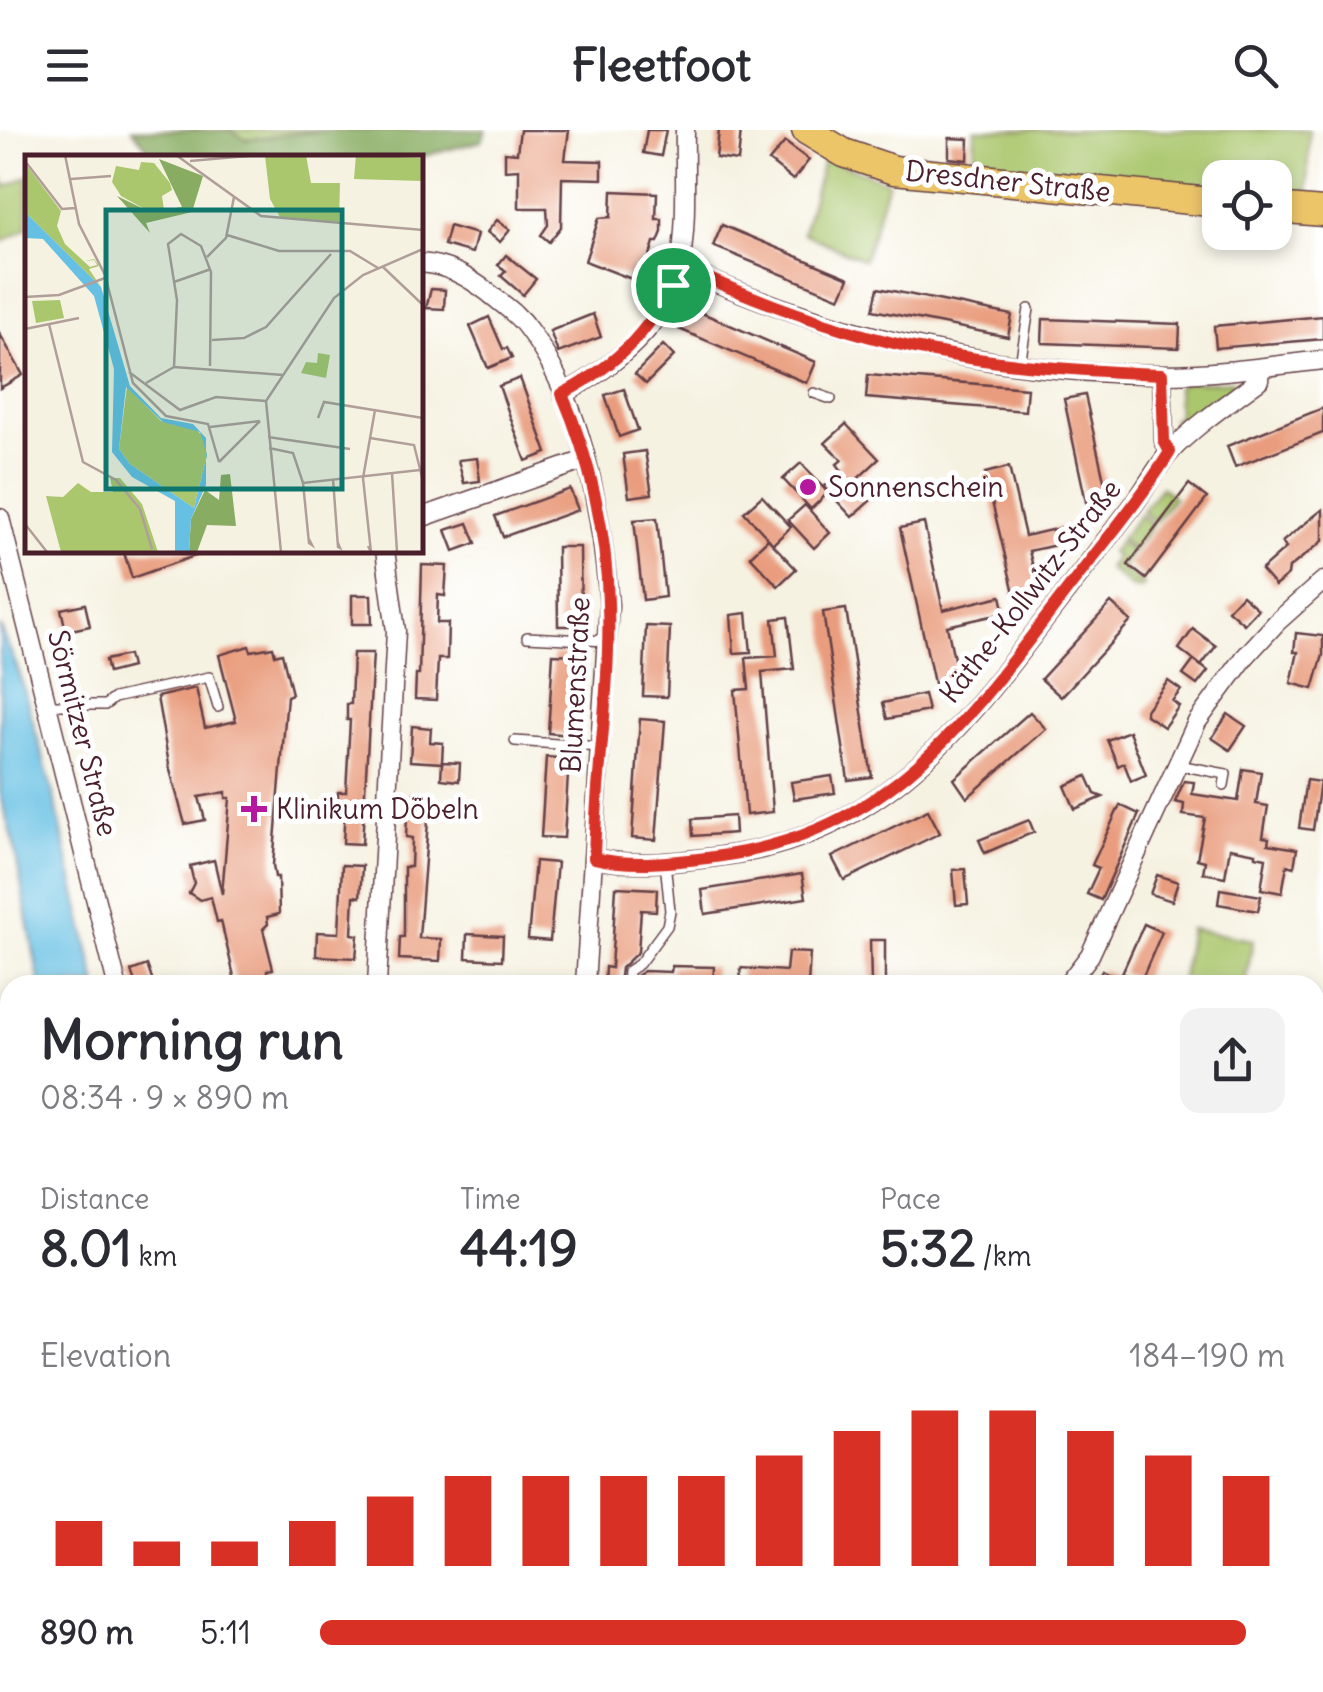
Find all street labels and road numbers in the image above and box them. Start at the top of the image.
street label: Dresdner Straße [904,152,1112,210]
street label: Käthe-Kollwitz-Straße [931,472,1129,710]
street label: Blumenstraße [552,596,598,774]
street label: Sörmitzer Straße [40,626,126,840]

